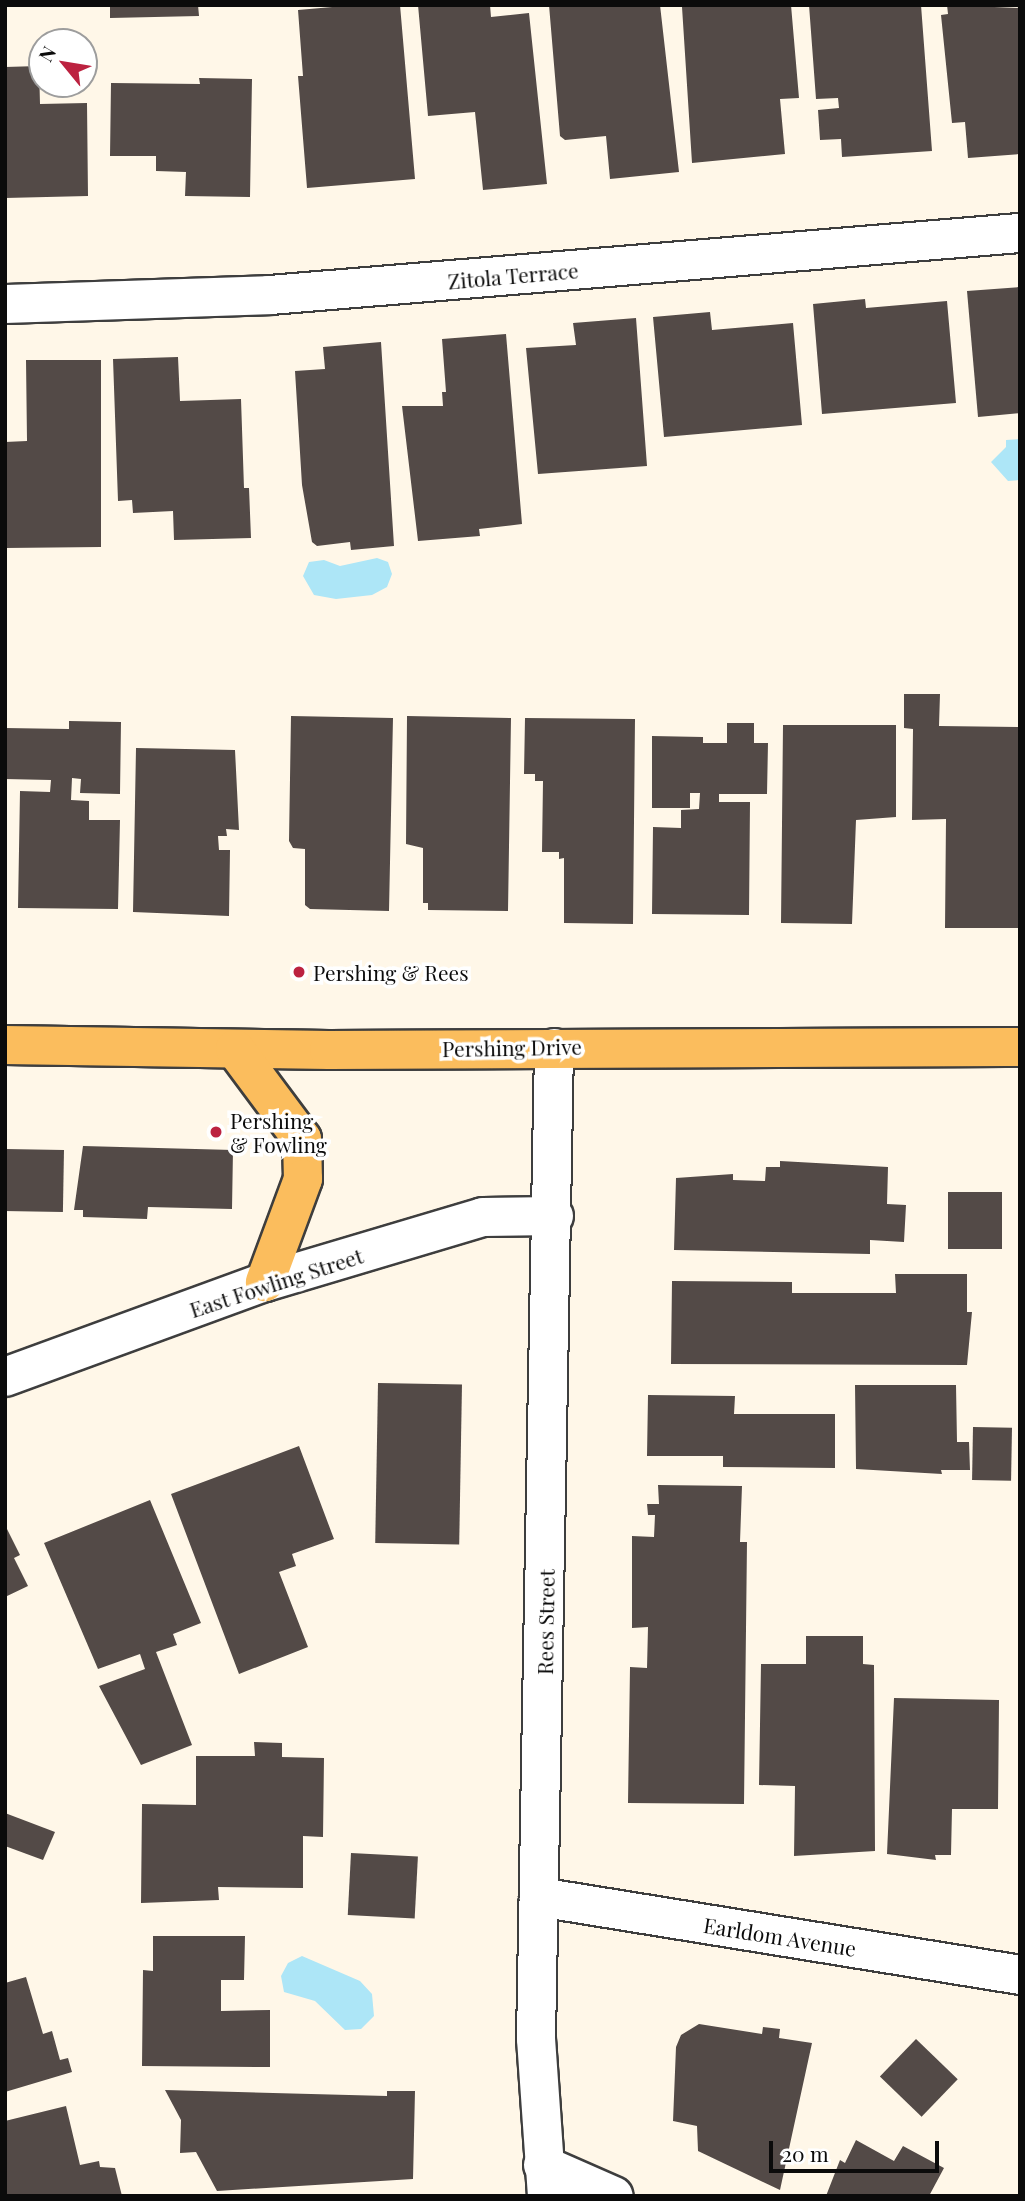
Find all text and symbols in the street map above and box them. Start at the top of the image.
north arrow [28,28,98,98]
text: N [32,41,61,66]
street label: Zitola Terrace [446,257,580,293]
place label: Pershing & Rees [313,959,469,985]
marker: Pershing & Rees [291,964,307,980]
street label: Pershing Drive [442,1033,582,1061]
place label: Pershing & Fowling [230,1107,327,1157]
marker: Pershing & Fowling [208,1124,224,1140]
street label: East Fowling Street [186,1242,366,1322]
street label: Rees Street [531,1569,559,1675]
street label: Earldom Avenue [702,1911,858,1961]
scale bar [773,2128,943,2172]
text: 20 m [782,2139,829,2167]

